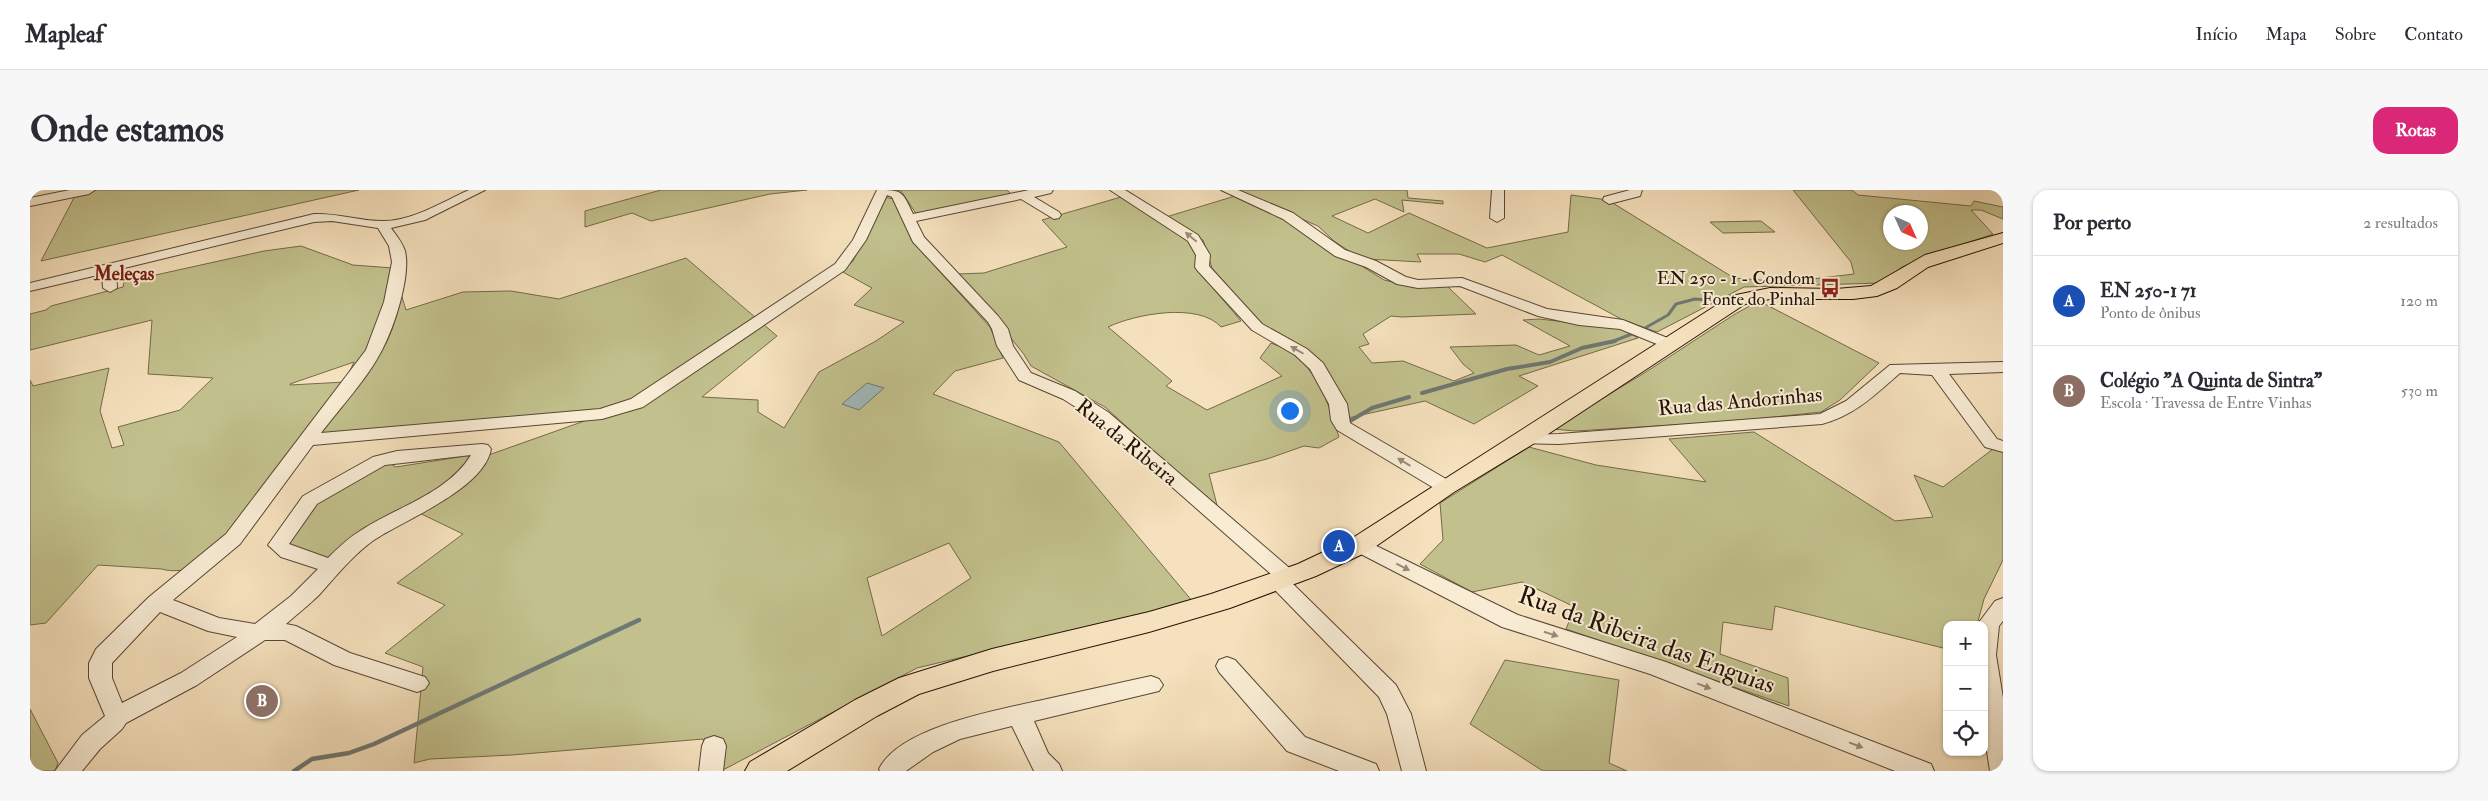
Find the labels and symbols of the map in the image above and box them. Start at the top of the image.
north arrow [1883,205,1928,250]
one-way arrow [1184,231,1197,242]
district label: Meleças [93,262,155,286]
place label: EN 250 - 1 - Condom Fonte do Pinhal [1657,267,1815,311]
bus stop icon: EN 250 - 1 - Condom Fonte do Pinhal [1819,277,1841,299]
one-way arrow [1290,346,1303,355]
street label: Rua das Andorinhas [1657,381,1823,422]
street label: Rua da Ribeira [1070,393,1184,492]
your location [1277,398,1303,424]
one-way arrow [1397,457,1410,466]
pin: A [1323,527,1355,565]
one-way arrow [1396,563,1410,571]
street label: Rua da Ribeira das Enguias [1514,580,1779,701]
one-way arrow [1543,630,1558,638]
pin: B [246,682,278,720]
one-way arrow [1697,683,1712,691]
one-way arrow [1849,742,1863,750]

